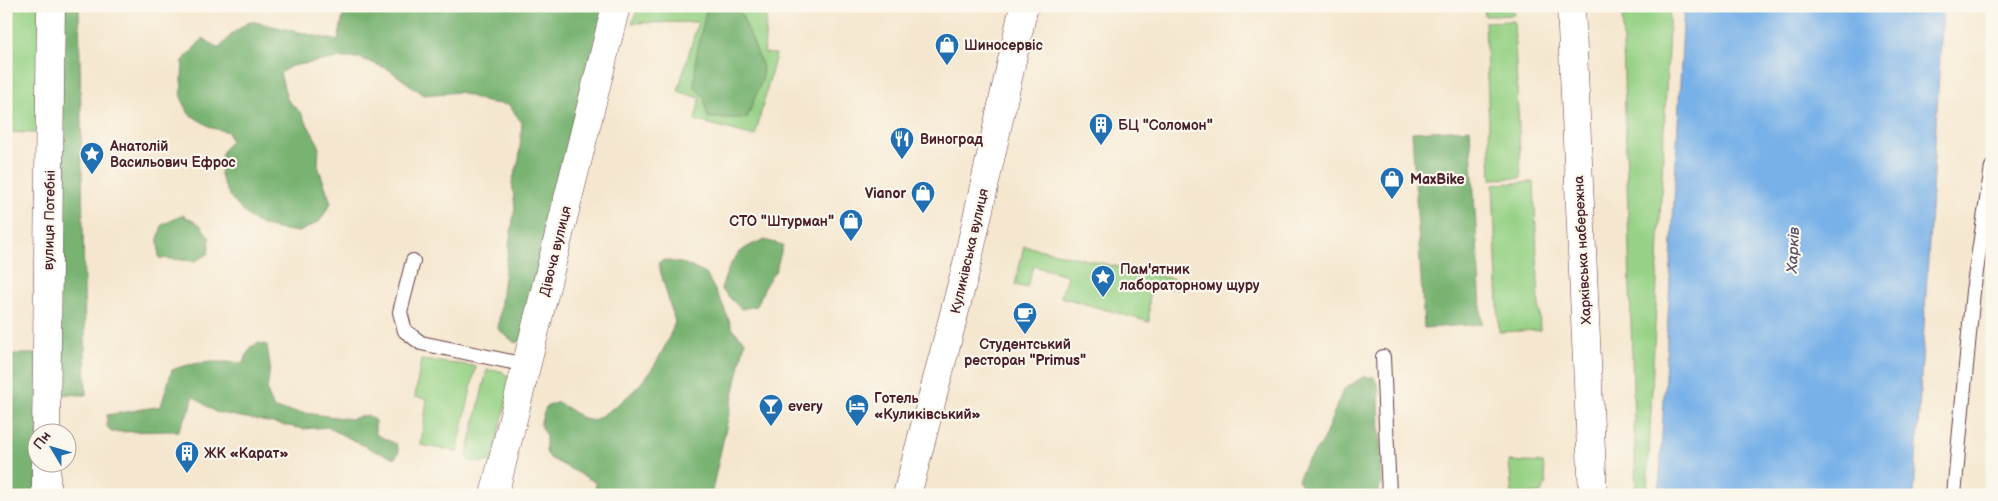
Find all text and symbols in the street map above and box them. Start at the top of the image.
shop icon: Шиносервіс [934,32,960,66]
place label: Шиносервіс [964,37,1043,54]
building icon: БЦ "Соломон" [1088,112,1114,146]
place label: БЦ "Соломон" [1118,117,1213,134]
restaurant icon: Виноград [889,126,915,160]
place label: Виноград [920,131,984,148]
place label: Анатолій Васильович Ефрос [109,138,236,171]
place icon: Анатолій Васильович Ефрос [79,141,105,175]
shop icon: MaxBike [1379,166,1405,200]
street label: вулиця Потебні [40,170,59,270]
place label: MaxBike [1410,171,1465,188]
street label: Харківська набережна [1570,174,1595,325]
shop icon: Vianor [910,180,936,214]
place label: Vianor [865,185,906,202]
street label: Куликівська вулиця [947,187,992,315]
street label: Дівоча вулиця [536,204,575,298]
shop icon: СТО "Штурман" [838,208,864,242]
place label: СТО "Штурман" [729,213,834,230]
water label: Харків [1783,226,1804,274]
place label: Пам'ятник лабораторному щуру [1119,261,1260,294]
place icon: Пам'ятник лабораторному щуру [1090,264,1116,298]
cafe icon: Студентський ресторан "Primus" [1012,301,1038,335]
place label: Студентський ресторан "Primus" [964,336,1086,369]
place label: Готель «Куликівський» [874,390,981,423]
bar icon: every [758,393,784,427]
hotel icon: Готель «Куликівський» [844,393,870,427]
place label: every [788,398,823,415]
north arrow [28,424,78,474]
text: Пн [30,428,55,453]
building icon: ЖК «Карат» [174,440,200,474]
place label: ЖК «Карат» [204,445,289,462]

